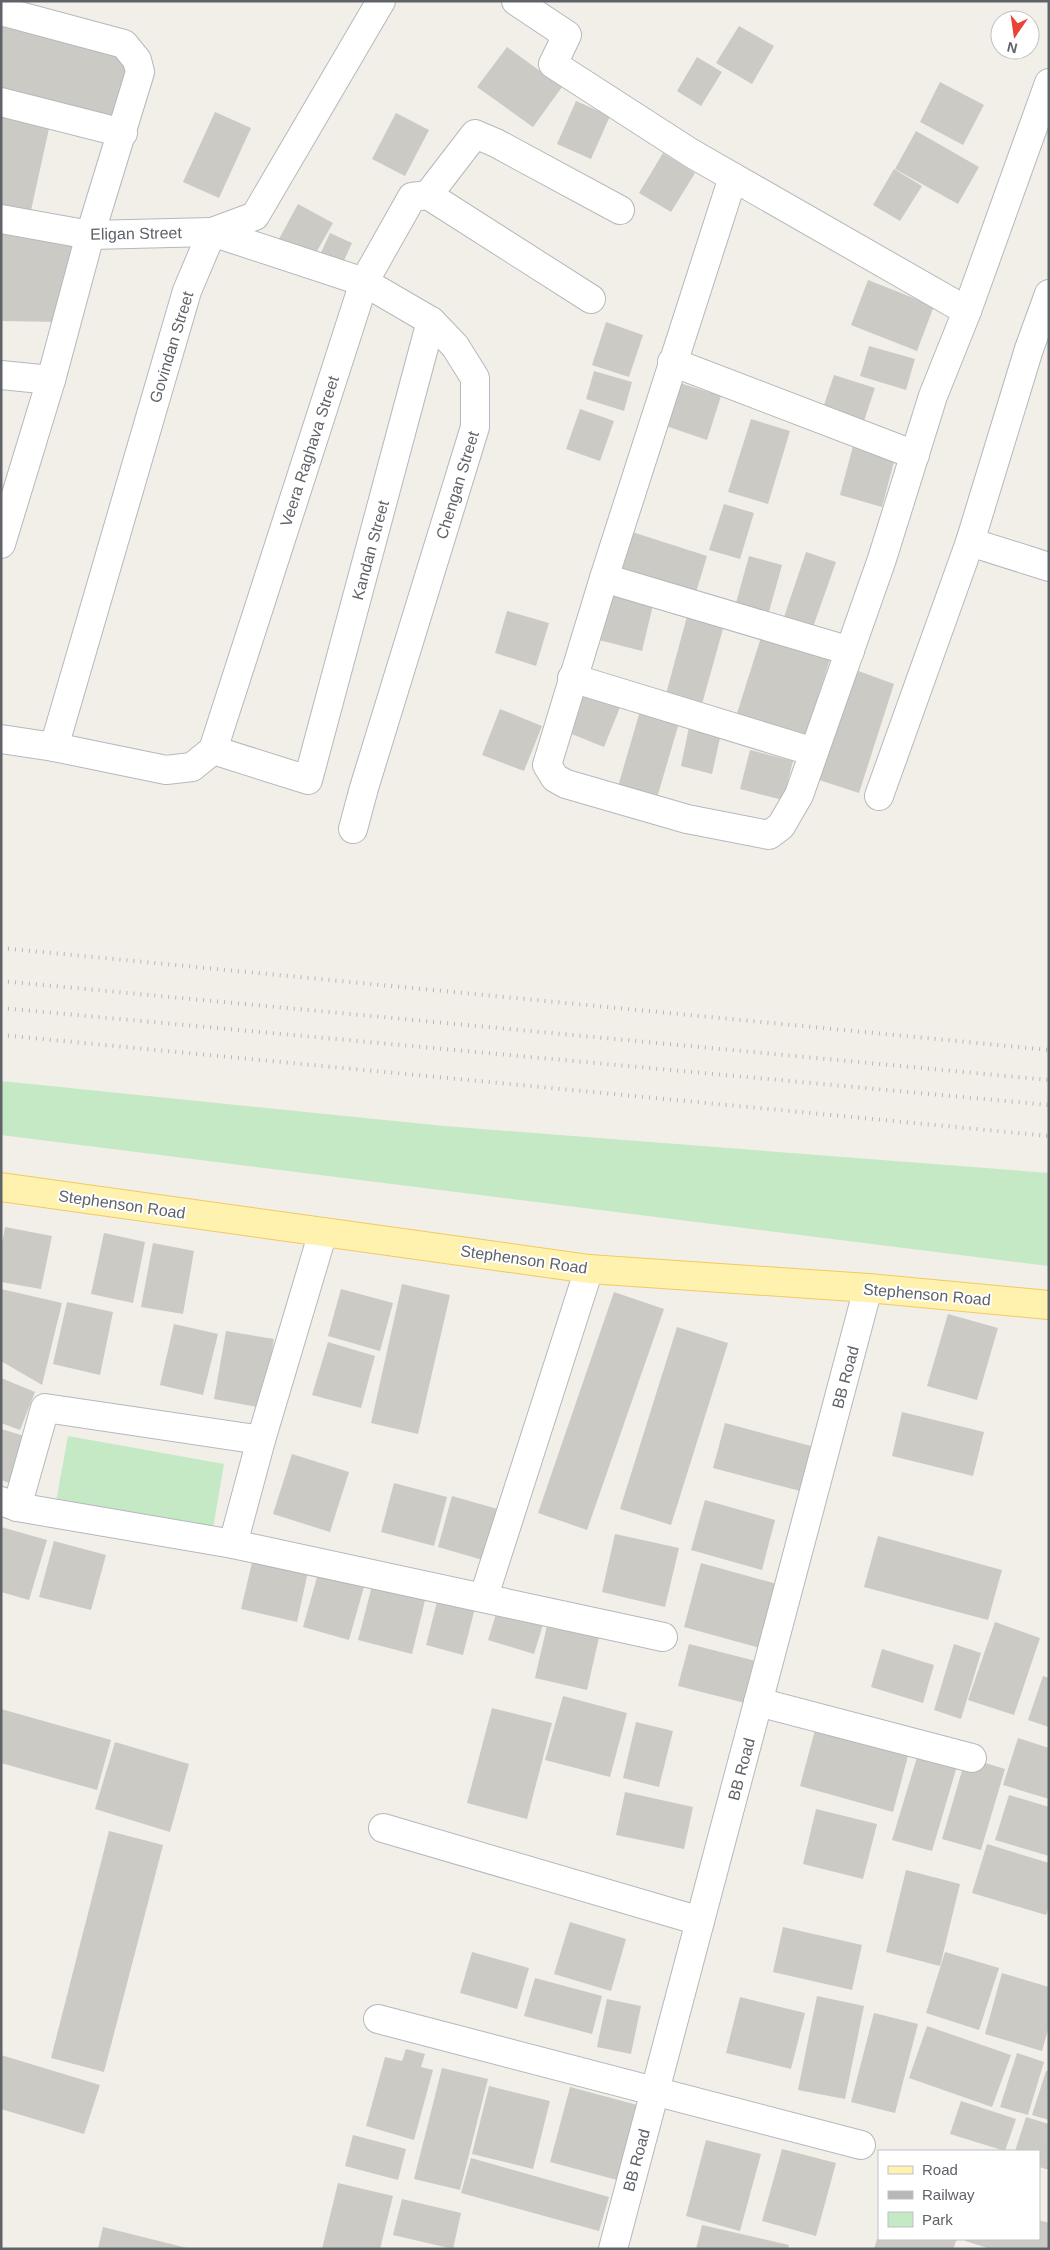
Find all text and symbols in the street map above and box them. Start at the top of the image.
north arrow [990,10,1040,60]
text: N [1005,39,1019,57]
street label: Eligan Street [90,224,183,243]
street label: Govindan Street [146,289,197,405]
street label: Veera Raghava Street [277,373,342,529]
street label: Chengan Street [433,429,482,541]
street label: Kandan Street [349,498,392,602]
street label: Stephenson Road [57,1187,187,1222]
street label: Stephenson Road [459,1242,589,1277]
street label: Stephenson Road [862,1280,992,1309]
street label: BB Road [829,1344,862,1410]
street label: BB Road [725,1736,758,1802]
street label: BB Road [620,2127,653,2193]
legend [878,2150,1040,2240]
text: Road [922,2161,958,2178]
text: Railway [922,2186,975,2203]
text: Park [922,2211,953,2228]

